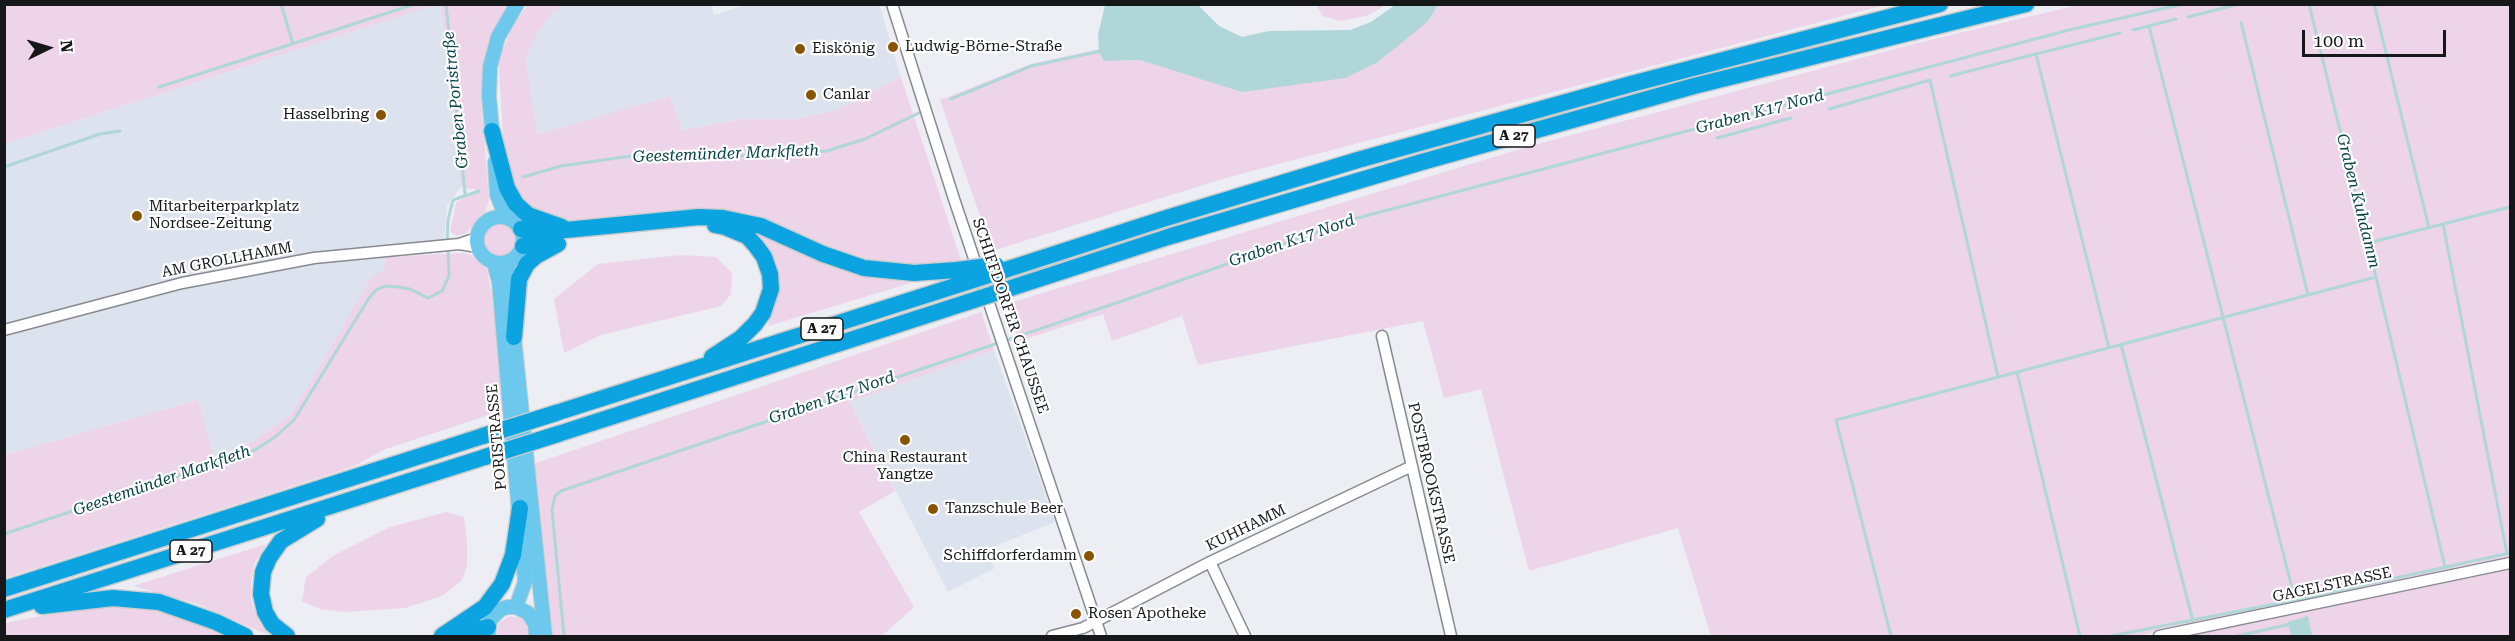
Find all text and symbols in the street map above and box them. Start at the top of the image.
north arrow [18,18,78,78]
scale bar [2305,18,2449,56]
text: 100 m [2313,30,2364,51]
water label: Graben Poristraße [439,31,473,169]
place label: Ludwig-Börne-Straße [905,38,1062,56]
text: N [56,39,76,53]
place label: Eiskönig [812,40,875,58]
marker: Ludwig-Börne-Straße [886,40,900,54]
marker: Eiskönig [793,42,807,56]
place label: Canlar [823,86,870,104]
water label: Graben K17 Nord [1694,86,1826,138]
marker: Canlar [804,88,818,102]
place label: Hasselbring [283,106,369,124]
marker: Hasselbring [374,108,388,122]
road number: A 27 [1493,125,1535,147]
water label: Graben Kuhdamm [2332,132,2384,270]
water label: Geestemünder Markfleth [633,141,819,167]
place label: Mitarbeiterparkplatz Nordsee-Zeitung [149,198,299,233]
marker: Mitarbeiterparkplatz Nordsee-Zeitung [130,209,144,223]
water label: Graben K17 Nord [1227,210,1357,272]
street label: SCHIFFDORFER CHAUSSEE [968,216,1052,416]
street label: AM GROLLHAMM [160,239,294,281]
road number: A 27 [801,318,843,340]
water label: Graben K17 Nord [767,367,897,429]
street label: PORISTRASSE [483,383,511,491]
street label: POSTBROOKSTRASSE [1404,401,1458,565]
marker: China Restaurant Yangtze [898,433,912,447]
water label: Geestemünder Markfleth [71,442,253,520]
place label: China Restaurant Yangtze [843,449,967,484]
place label: Tanzschule Beer [945,500,1063,518]
street label: KUHHAMM [1203,501,1289,555]
marker: Tanzschule Beer [926,502,940,516]
road number: A 27 [170,540,212,562]
place label: Schiffdorferdamm [944,547,1077,565]
marker: Schiffdorferdamm [1082,549,1096,563]
street label: GAGELSTRASSE [2271,564,2393,606]
place label: Rosen Apotheke [1088,605,1206,623]
marker: Rosen Apotheke [1069,607,1083,621]

